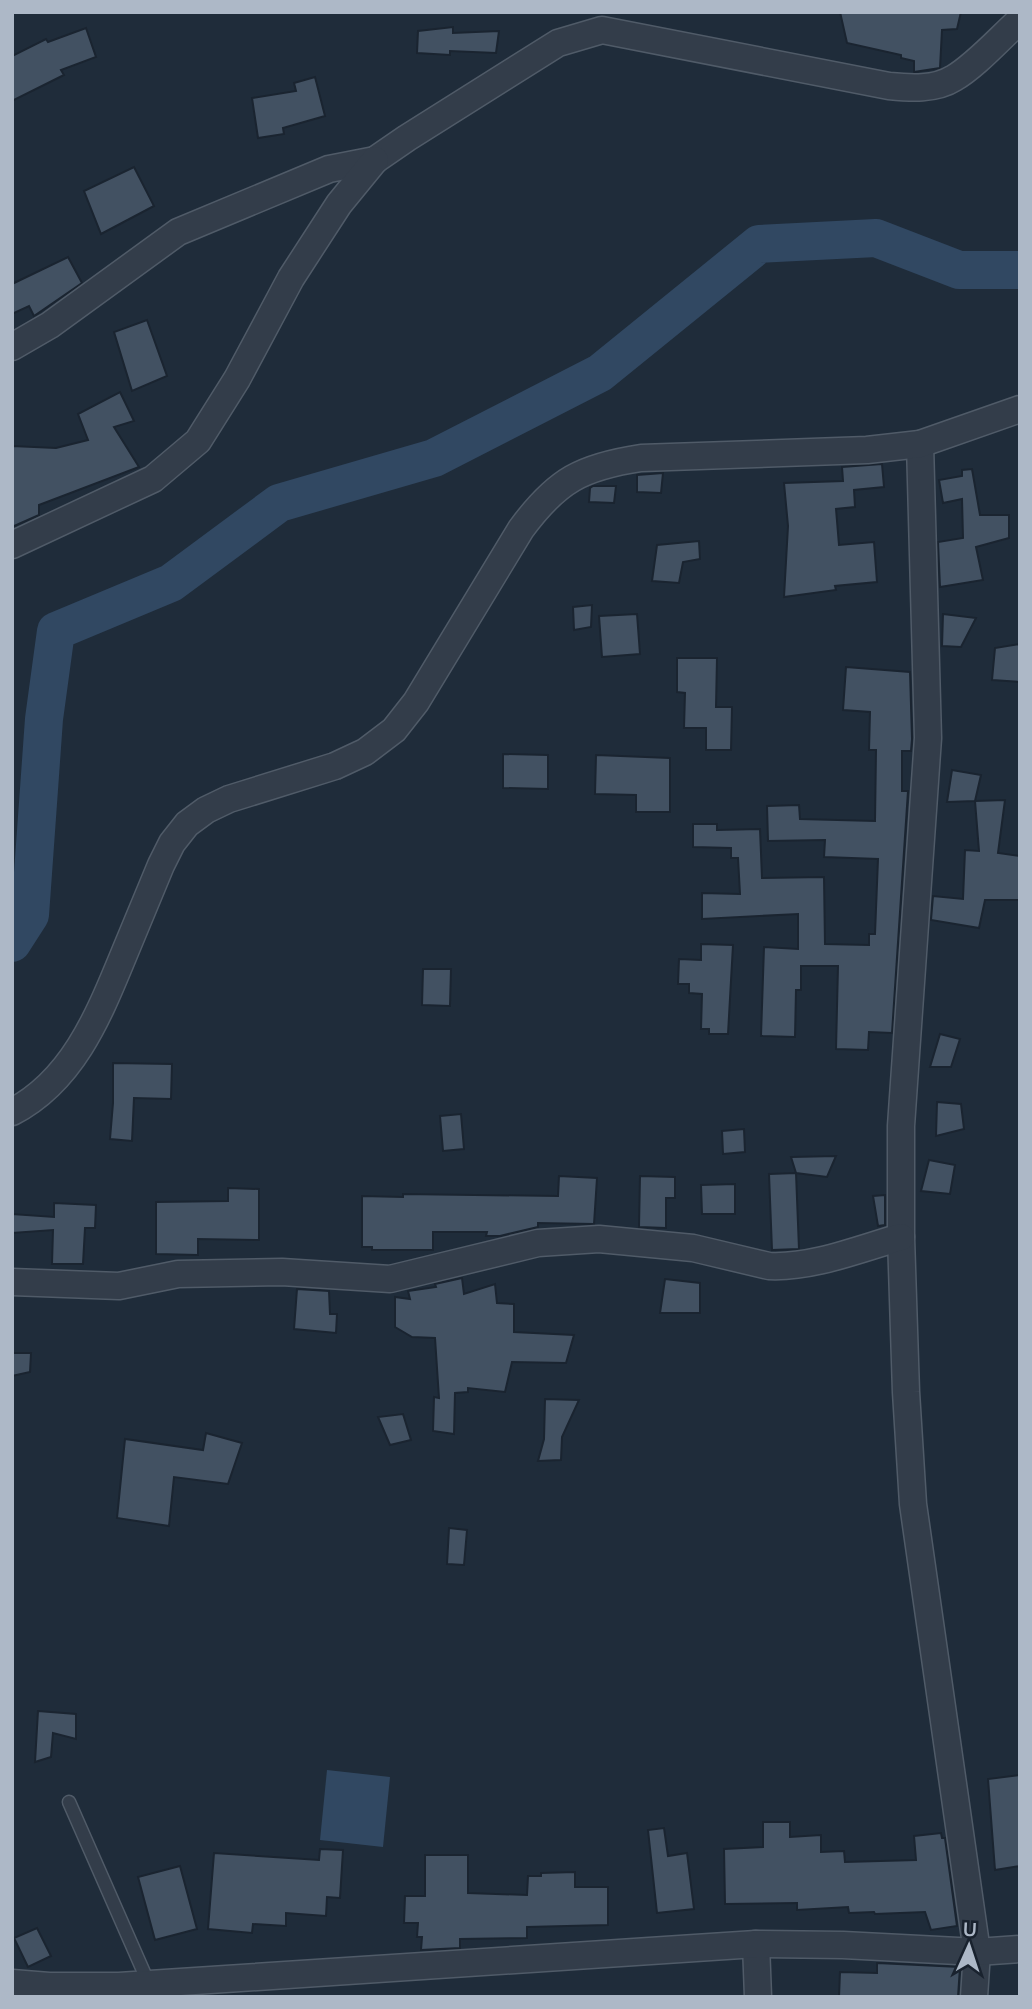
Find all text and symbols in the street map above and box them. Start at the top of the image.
north arrow [934,1911,1004,1981]
text: U [962,1917,978,1941]

